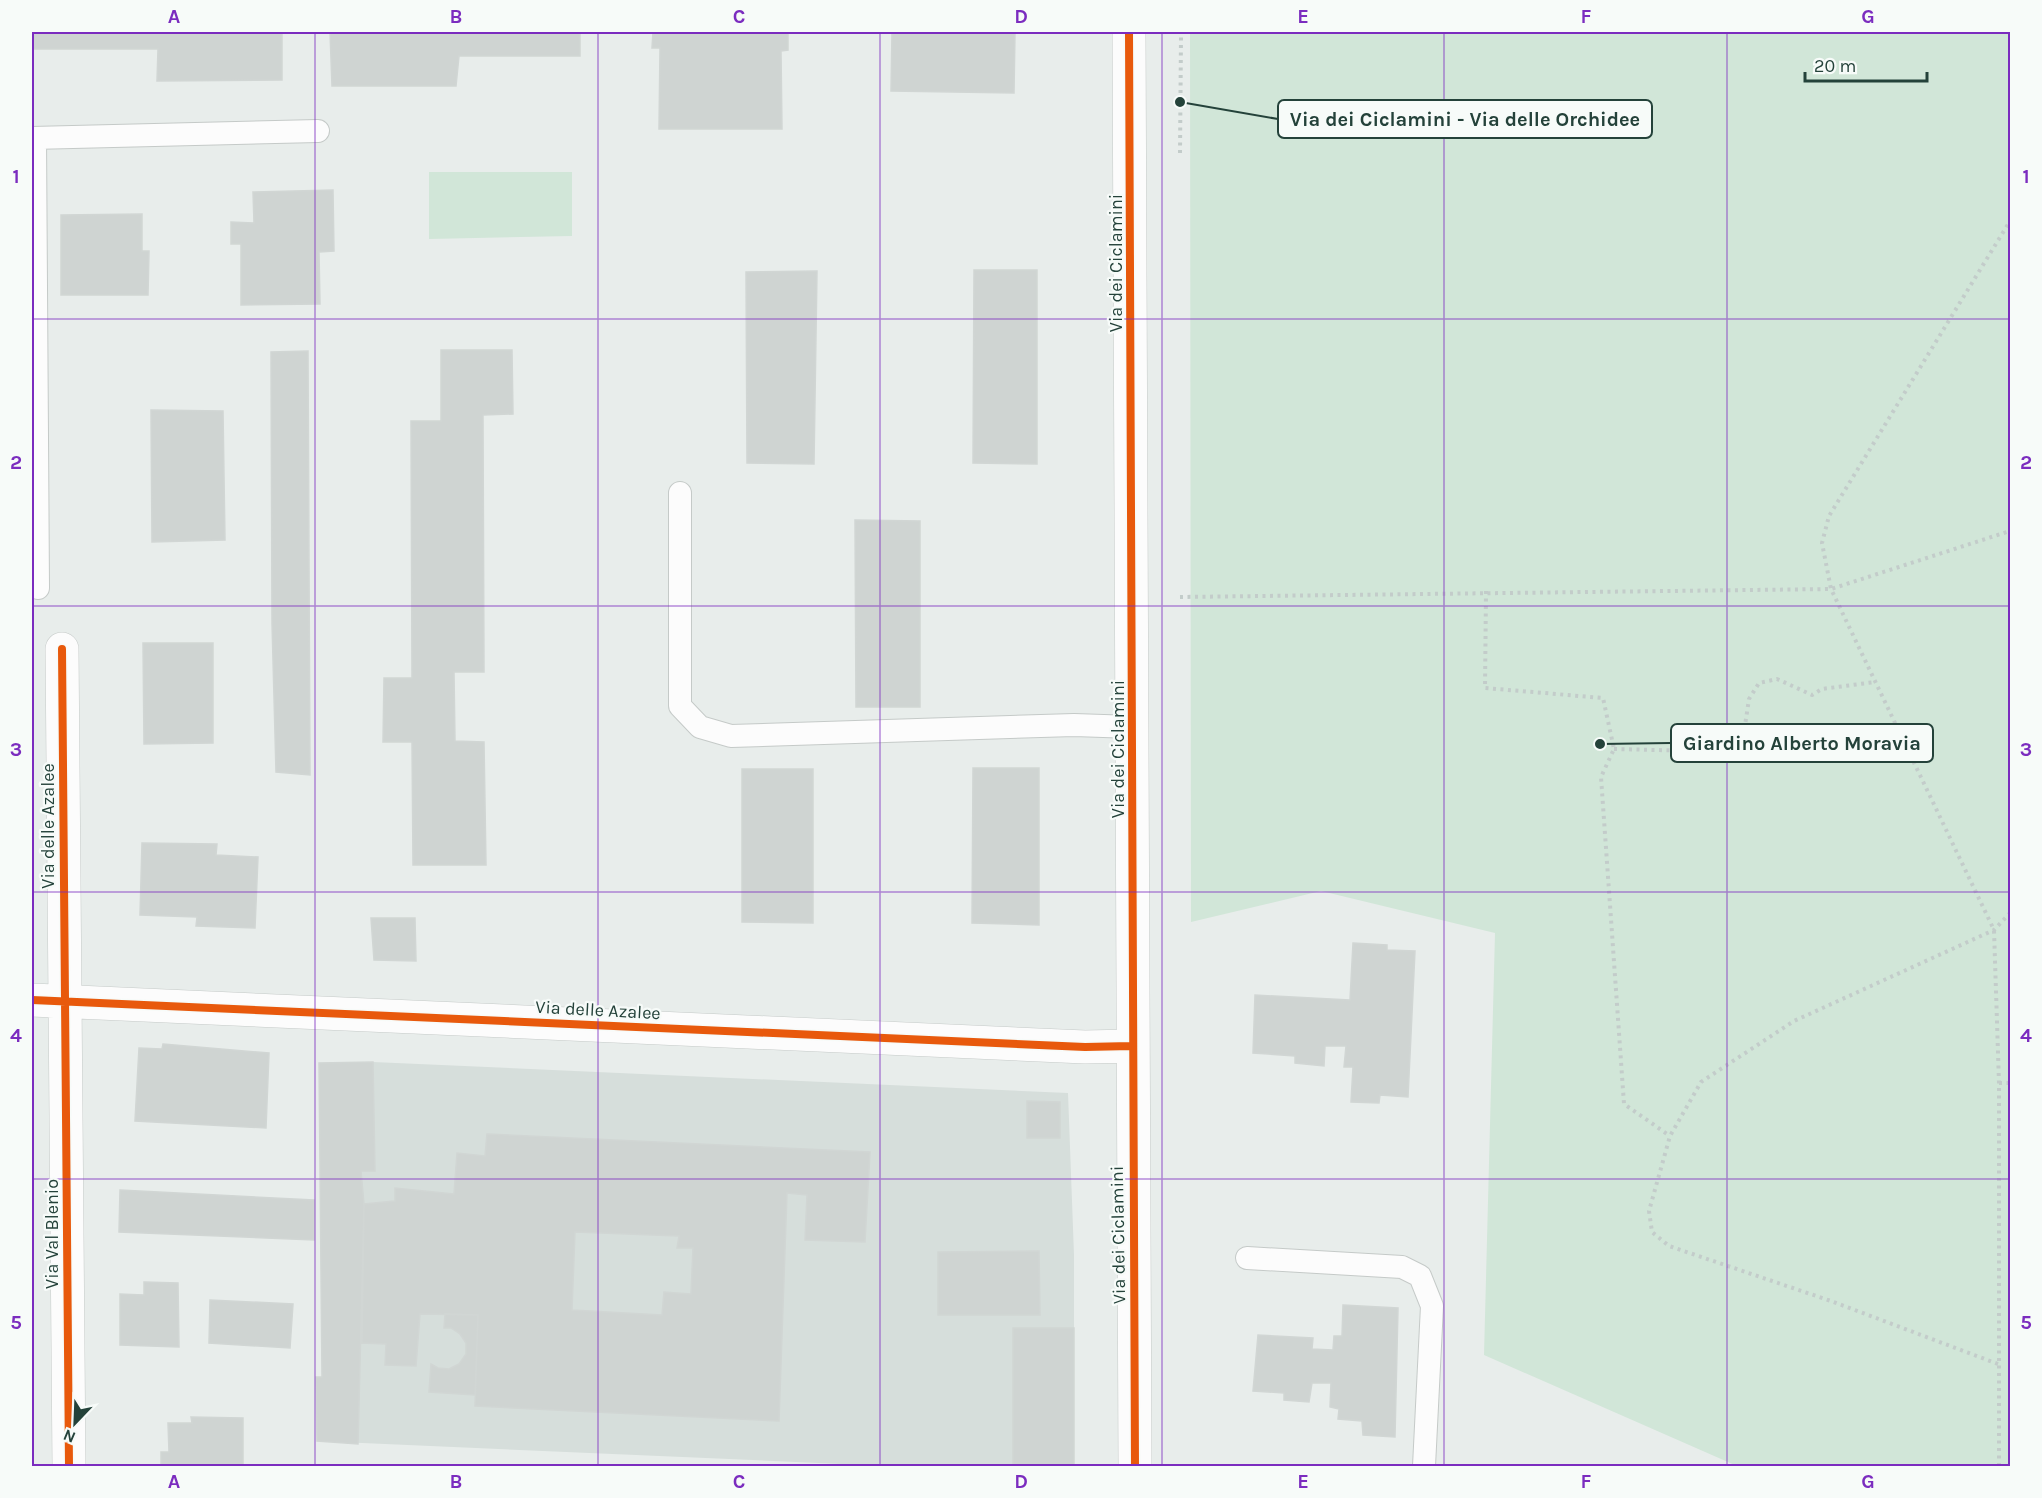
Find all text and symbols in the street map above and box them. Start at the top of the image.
text: A [168,5,181,28]
text: B [450,5,462,28]
text: C [733,5,745,28]
text: D [1014,5,1028,28]
text: E [1297,5,1309,28]
text: F [1581,5,1592,28]
text: G [1861,5,1875,28]
scale bar [1805,45,1926,83]
text: 20 m [1814,55,1856,77]
callout: Via dei Ciclamini - Via delle Orchidee [1278,100,1652,138]
text: Via dei Ciclamini - Via delle Orchidee [1290,108,1640,131]
text: 1 [12,165,20,188]
text: 1 [2022,165,2030,188]
street label: Via dei Ciclamini [1105,194,1127,332]
text: 2 [10,451,22,474]
text: 2 [2020,451,2032,474]
street label: Via dei Ciclamini [1107,680,1129,818]
callout: Giardino Alberto Moravia [1671,724,1933,762]
text: Giardino Alberto Moravia [1683,732,1921,755]
text: 3 [10,738,22,761]
text: 3 [2020,738,2032,761]
street label: Via delle Azalee [37,763,59,889]
street label: Via delle Azalee [535,996,661,1024]
text: 4 [10,1024,22,1047]
text: 4 [2020,1024,2032,1047]
street label: Via dei Ciclamini [1106,1166,1130,1304]
street label: Via Val Blenio [41,1179,63,1289]
text: 5 [10,1311,22,1334]
text: 5 [2020,1311,2032,1334]
north arrow [45,1393,105,1453]
text: N [60,1425,78,1447]
text: A [168,1470,181,1493]
text: B [450,1470,462,1493]
text: C [733,1470,745,1493]
text: D [1014,1470,1028,1493]
text: E [1297,1470,1309,1493]
text: F [1581,1470,1592,1493]
text: G [1861,1470,1875,1493]

